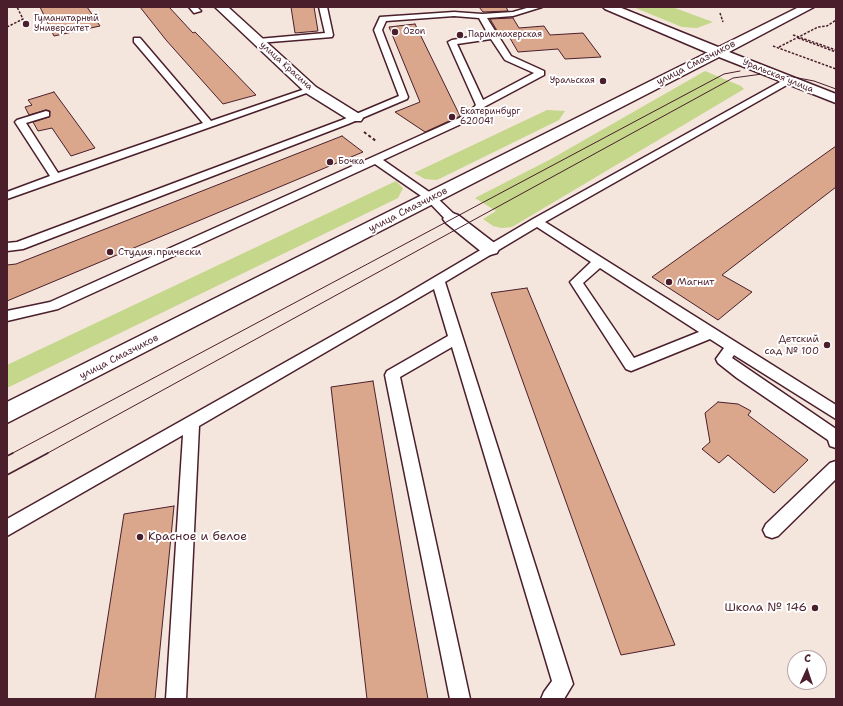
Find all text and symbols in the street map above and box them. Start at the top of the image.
place label: Гуманитарный Университет [34,14,99,35]
marker: Гуманитарный Университет [21,19,31,29]
marker: Ozon [390,27,400,37]
place label: Ozon [403,27,425,37]
marker: Парикмахерская [455,30,465,40]
place label: Парикмахерская [468,30,542,40]
street label: улица Смазчиков [655,38,737,88]
street label: улица Красина [257,39,315,93]
street label: Уральская улица [741,57,815,95]
place label: Уральская [550,76,595,86]
marker: Уральская [598,76,608,86]
place label: Екатеринбург 620041 [460,107,521,128]
marker: Екатеринбург 620041 [447,112,457,122]
marker: Бочка [325,157,335,167]
place label: Бочка [338,157,364,167]
street label: улица Смазчиков [367,185,449,235]
place label: Студия прически [118,246,201,258]
marker: Студия прически [105,247,115,257]
place label: Магнит [677,276,714,288]
marker: Магнит [664,277,674,287]
street label: улица Смазчиков [78,332,160,382]
place label: Детский сад № 100 [765,333,819,356]
marker: Детский сад № 100 [822,340,832,350]
place label: Красное и белое [148,530,247,544]
marker: Красное и белое [135,532,145,542]
place label: Школа № 146 [724,601,807,615]
marker: Школа № 146 [810,603,820,613]
north arrow [787,650,827,690]
text: С [804,651,811,666]

